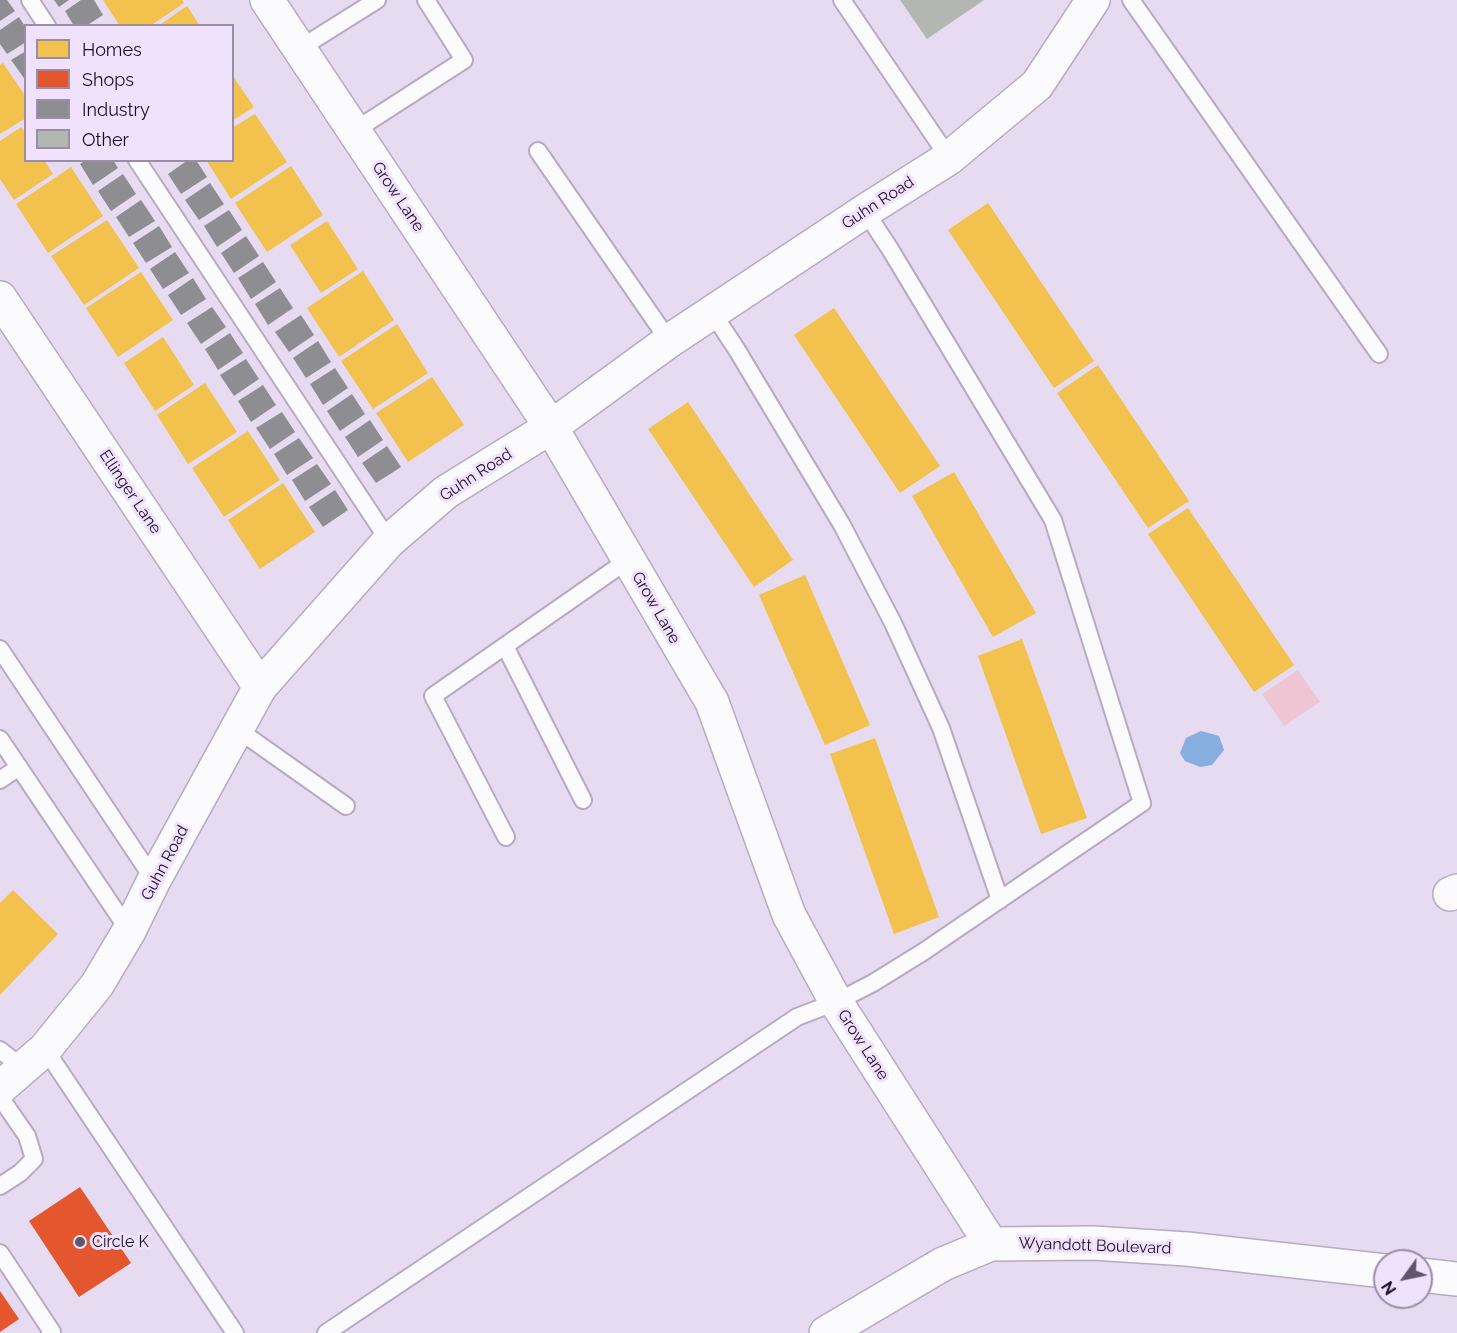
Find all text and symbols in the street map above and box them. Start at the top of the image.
legend [24,24,234,162]
text: Homes [82,39,142,60]
text: Shops [82,69,134,90]
text: Industry [82,99,150,120]
text: Other [82,129,129,150]
street label: Grow Lane [368,159,428,235]
street label: Guhn Road [838,173,918,233]
street label: Guhn Road [436,445,516,505]
street label: Ellinger Lane [95,446,165,538]
street label: Grow Lane [628,569,684,647]
street label: Guhn Road [137,822,193,904]
street label: Grow Lane [833,1006,893,1084]
place label: Circle K [92,1232,149,1252]
street label: Wyandott Boulevard [1018,1234,1172,1258]
marker: Circle K [73,1235,87,1249]
north arrow [1373,1249,1433,1309]
text: N [1378,1278,1400,1298]

